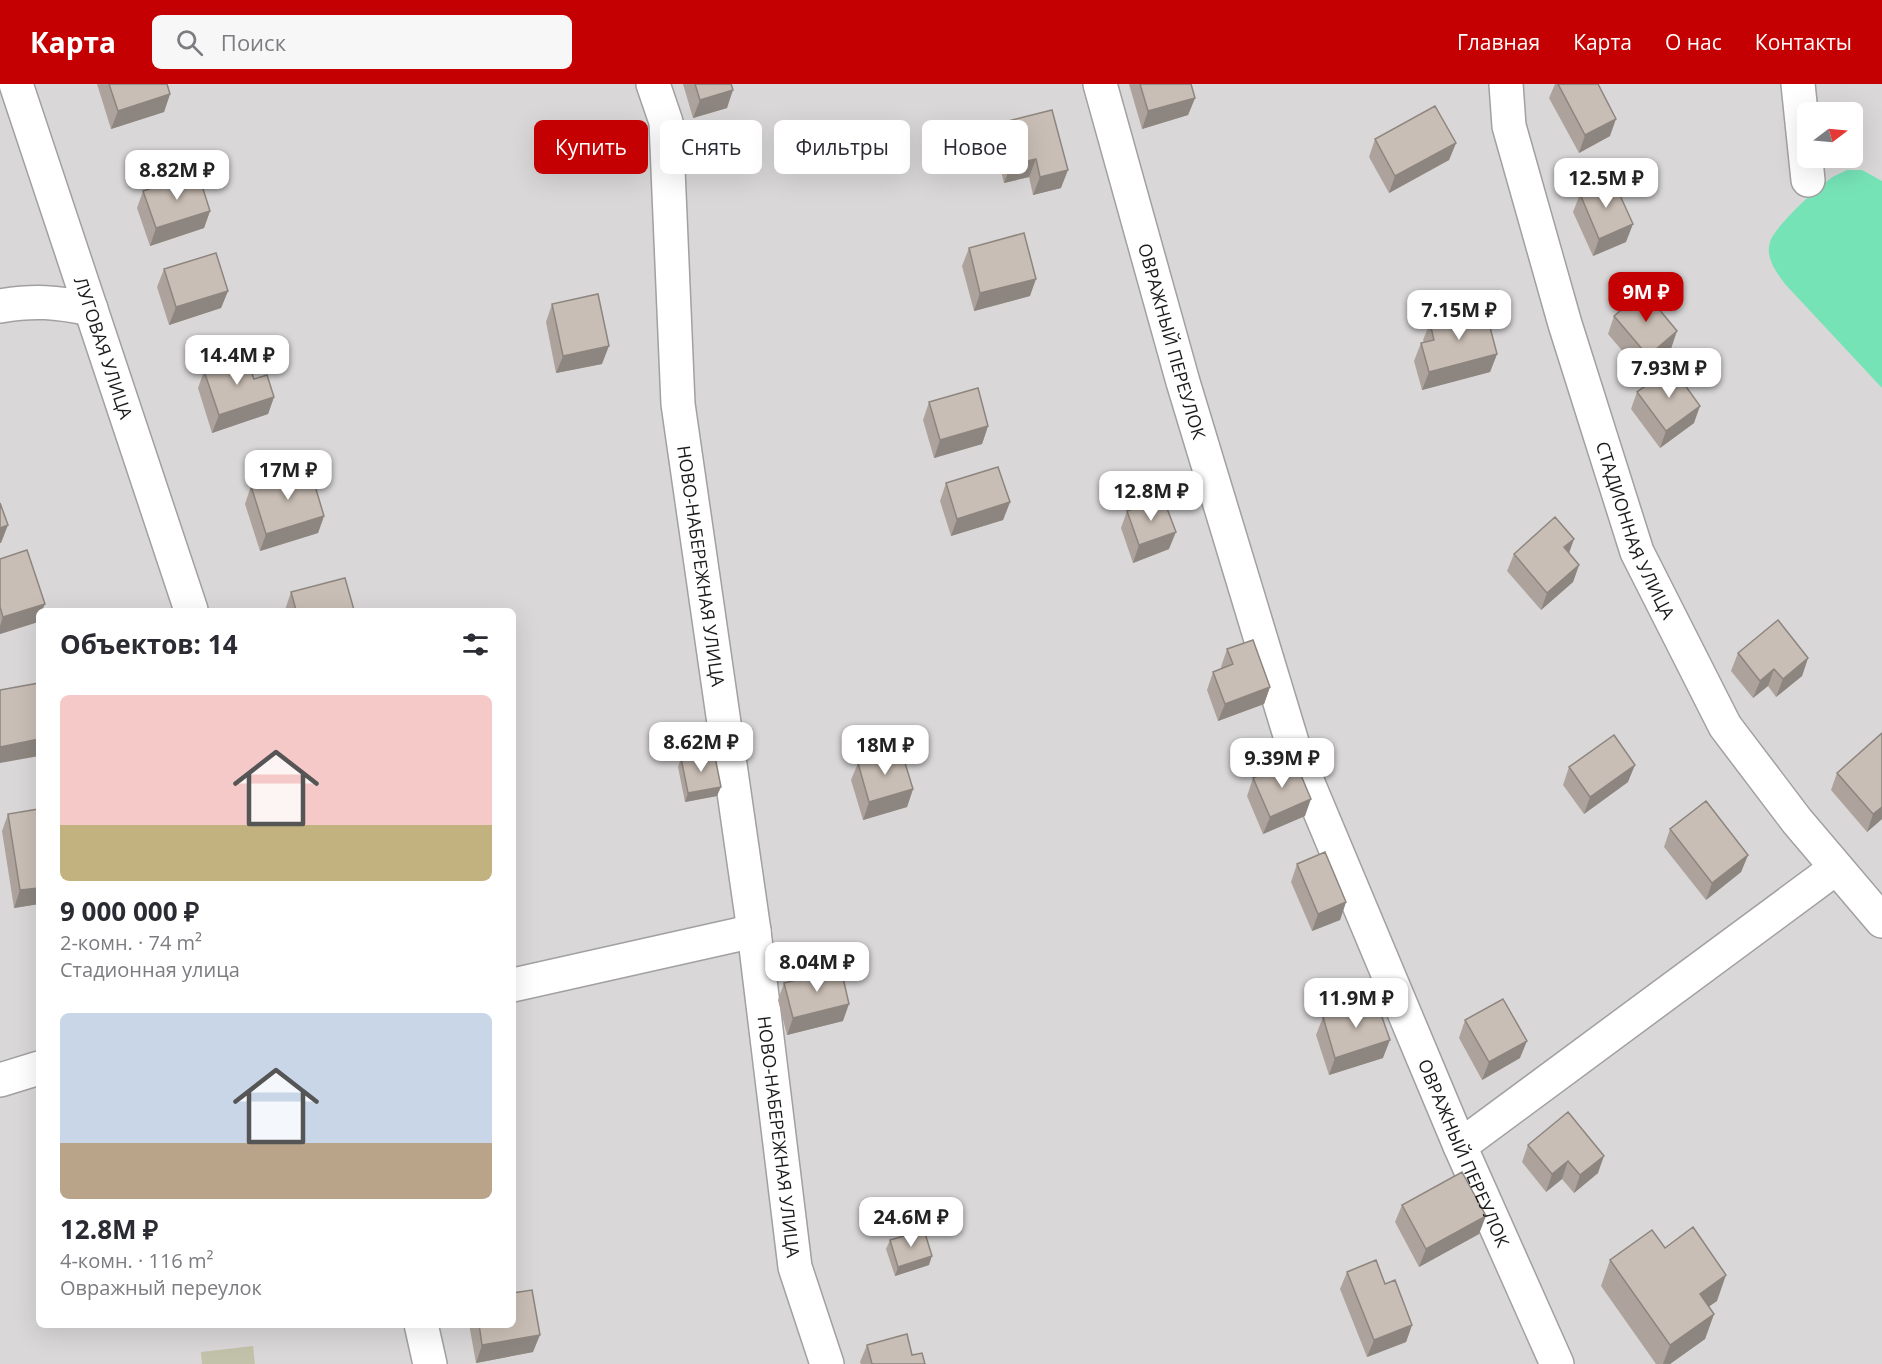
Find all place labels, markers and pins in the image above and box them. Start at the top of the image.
pin: 8.82M ₽ [122,150,232,201]
pin: 12.5M ₽ [1551,158,1661,209]
pin: 9M ₽ [1610,272,1682,323]
pin: 7.15M ₽ [1404,290,1514,341]
pin: 14.4M ₽ [182,335,292,386]
pin: 7.93M ₽ [1614,348,1724,399]
pin: 17M ₽ [246,450,330,501]
pin: 12.8M ₽ [1096,471,1206,522]
pin: 8.62M ₽ [646,722,756,773]
pin: 18M ₽ [843,725,927,776]
pin: 9.39M ₽ [1227,738,1337,789]
pin: 8.04M ₽ [762,942,872,993]
pin: 11.9M ₽ [1301,978,1411,1029]
pin: 24.6M ₽ [856,1197,966,1248]

